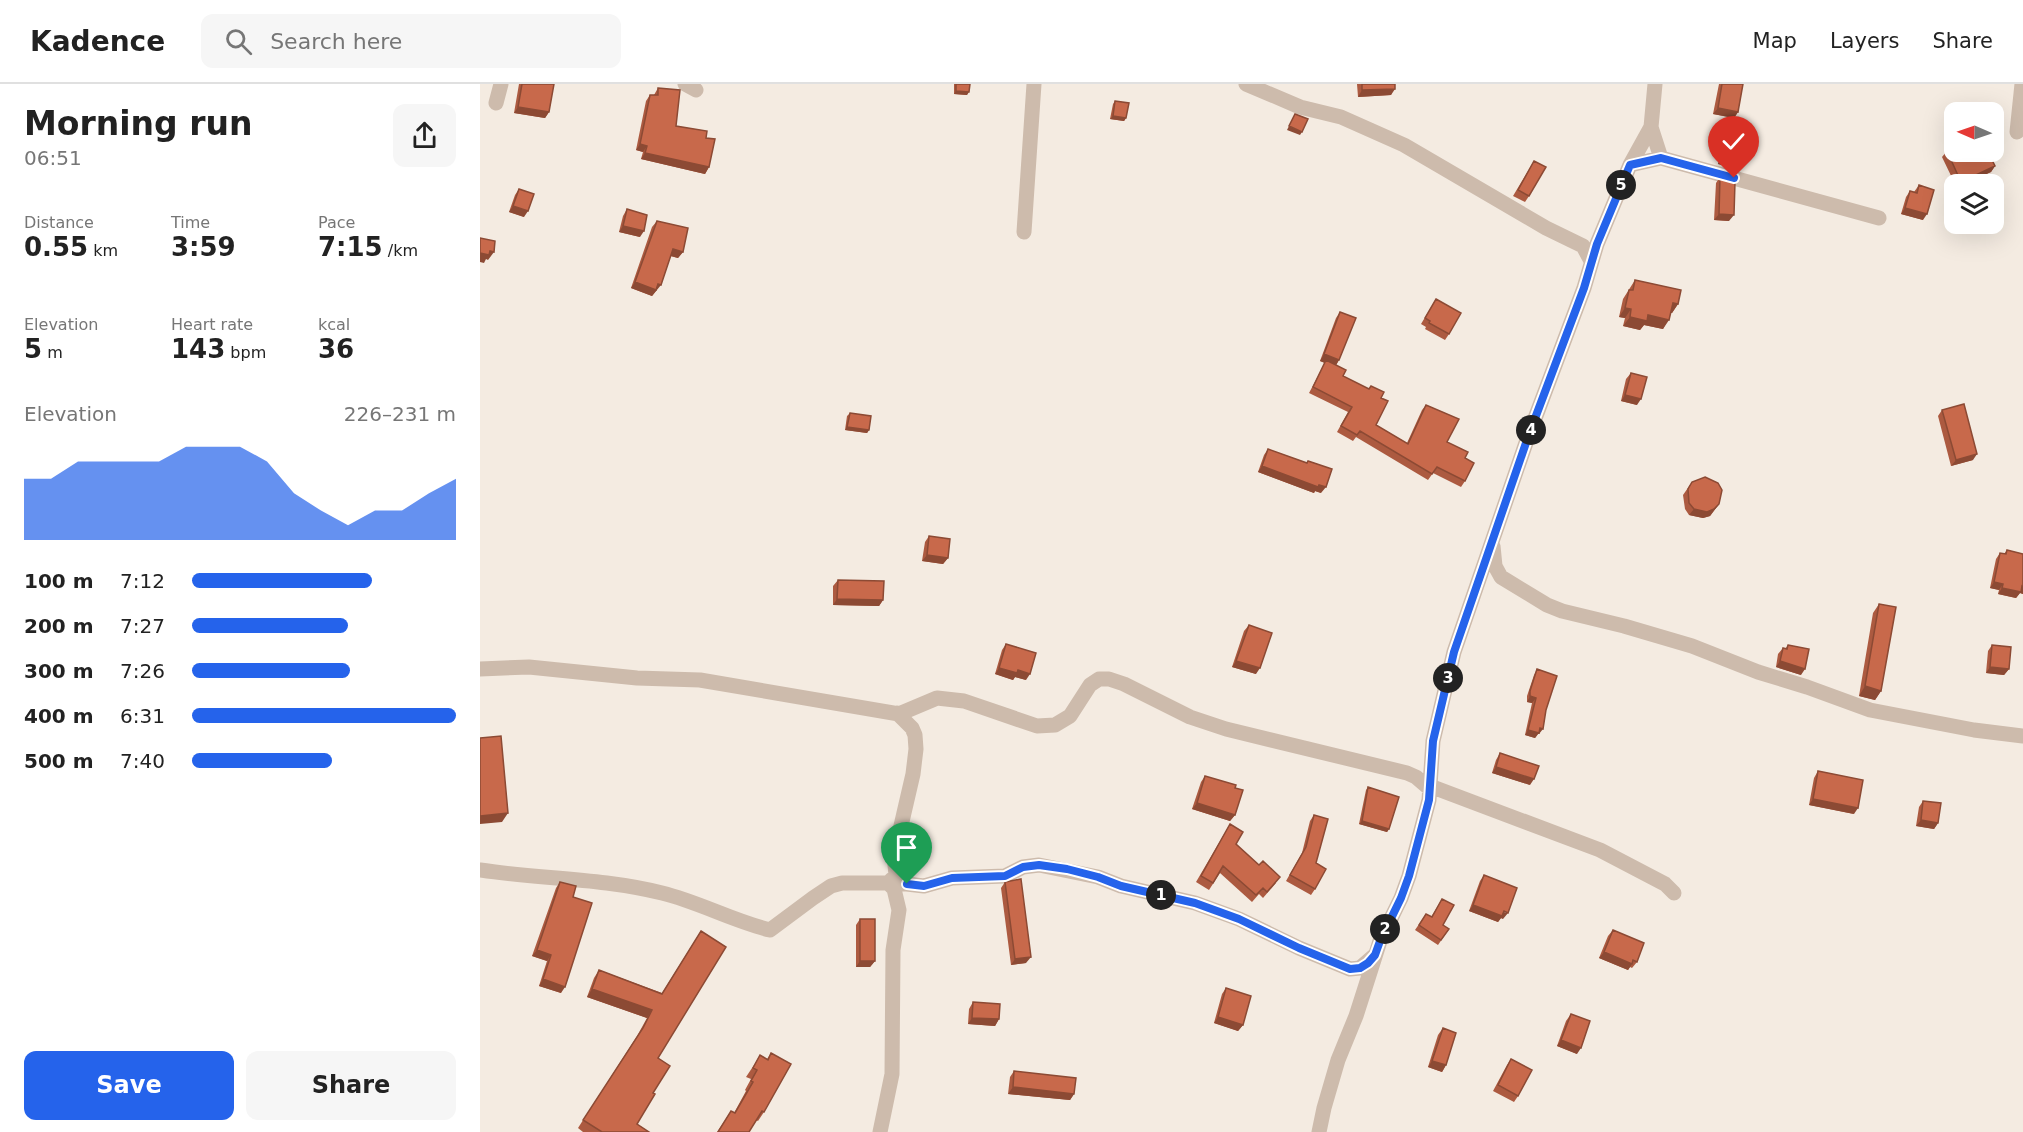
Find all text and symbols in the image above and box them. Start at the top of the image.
search box [201,14,621,68]
text: Kadence [30,25,165,58]
icon: search [222,25,255,58]
text: Search here [270,29,402,54]
text: Map [1753,29,1797,53]
text: Layers [1830,29,1899,53]
text: Share [1932,29,1993,53]
north arrow [1944,102,2004,162]
map controls [1944,102,2004,234]
text: Morning run [24,104,252,143]
button: share [393,104,456,167]
pin [1708,116,1759,178]
icon: check [1717,125,1750,158]
text: 06:51 [24,146,82,170]
pin: 5 [1606,170,1636,200]
button: layers [1944,174,2004,234]
text: 5 [1615,175,1627,194]
text: Distance [24,213,94,232]
text: Time [171,213,210,232]
text: Pace [318,213,355,232]
text: 0.55 [24,232,88,262]
text: 3:59 [171,232,236,262]
text: 7:15 [318,232,383,262]
text: km [88,241,118,260]
text: /km [383,241,418,260]
text: Elevation [24,315,98,334]
text: Heart rate [171,315,253,334]
text: kcal [318,315,350,334]
text: 5 [24,334,42,364]
text: 143 [171,334,225,364]
text: 36 [318,334,354,364]
text: m [42,343,63,362]
text: bpm [225,343,266,362]
text: Elevation [24,402,117,426]
text: 226–231 m [344,402,456,426]
pin: 4 [1516,415,1546,445]
text: 4 [1525,420,1537,439]
text: 100 m [24,569,94,593]
text: 7:12 [120,569,165,593]
text: 200 m [24,614,94,638]
text: 7:27 [120,614,165,638]
text: 300 m [24,659,94,683]
text: 7:26 [120,659,165,683]
pin: 3 [1433,663,1463,693]
text: 3 [1442,668,1454,687]
text: 400 m [24,704,94,728]
text: 6:31 [120,704,165,728]
text: 500 m [24,749,94,773]
text: 7:40 [120,749,165,773]
pin [881,822,932,884]
icon: arrive [890,831,923,864]
pin: 1 [1146,880,1176,910]
text: 1 [1155,885,1167,904]
pin: 2 [1370,914,1400,944]
text: 2 [1379,919,1391,938]
button: Save [24,1051,234,1120]
button: Share [246,1051,456,1120]

